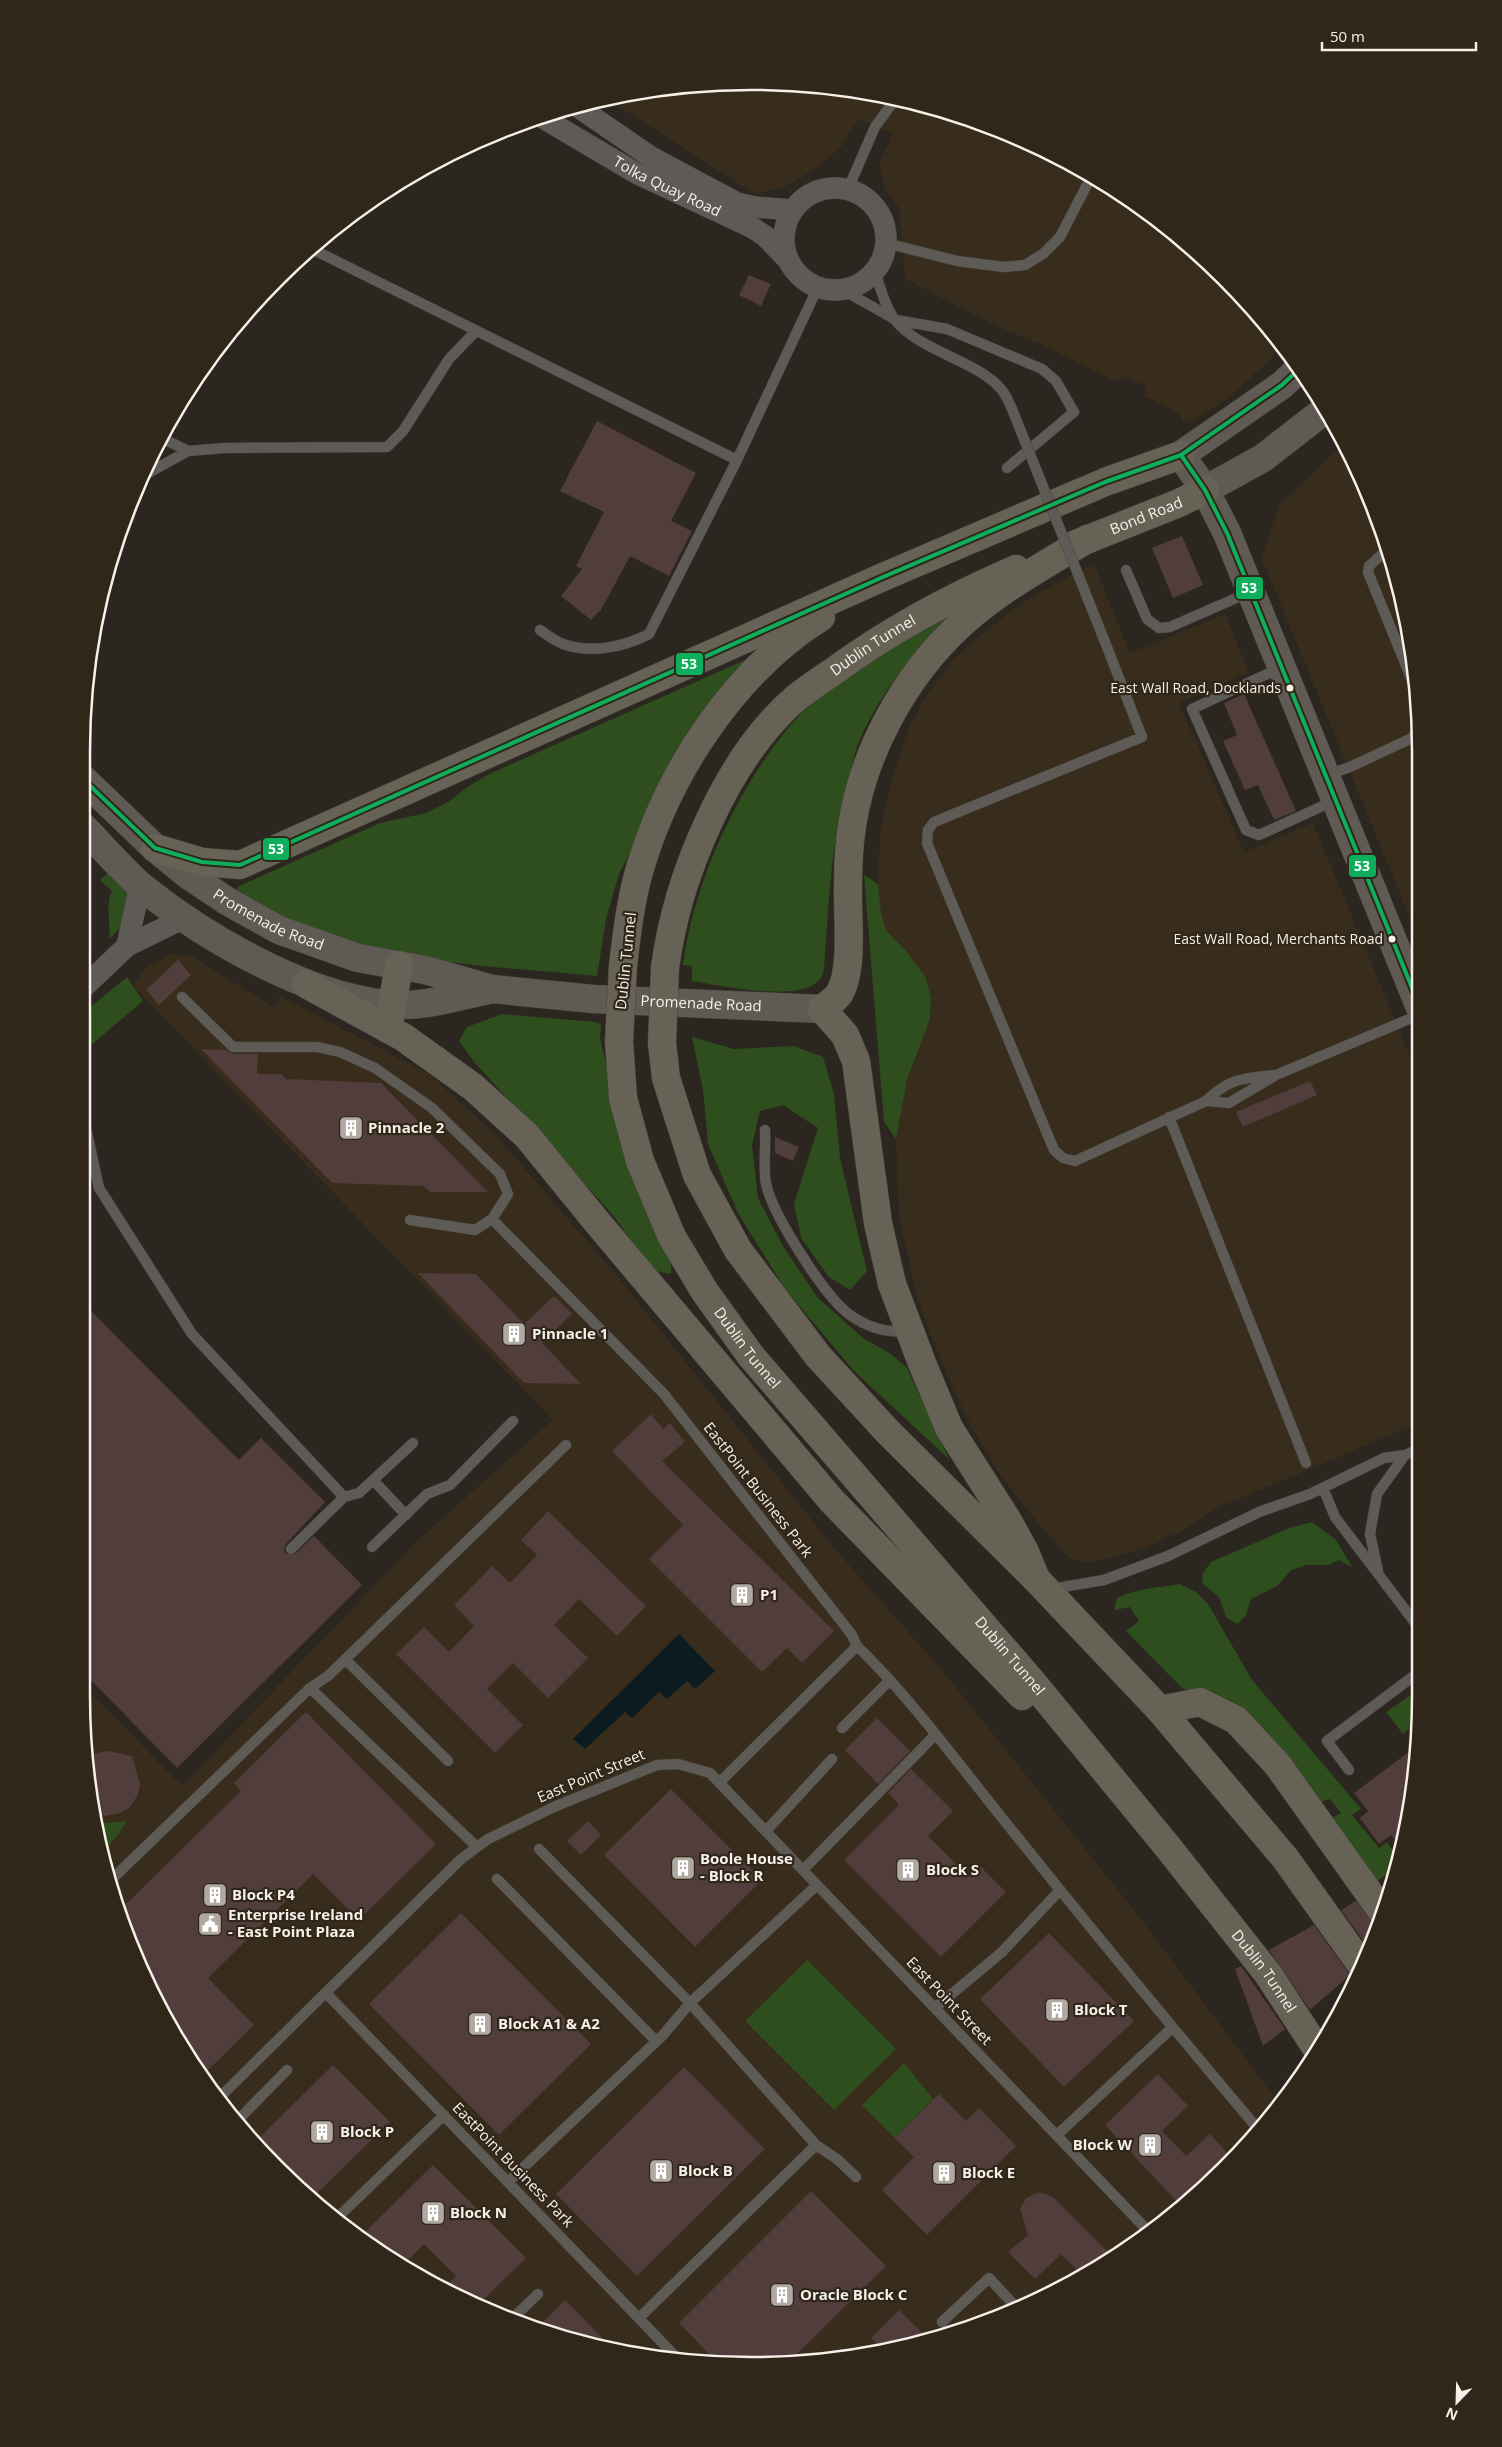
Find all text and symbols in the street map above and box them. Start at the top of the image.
scale bar [1322,20,1476,52]
text: 50 m [1330,26,1365,46]
street label: Tolka Quay Road [610,151,725,221]
street label: Bond Road [1106,492,1185,539]
line badge: 53 [1235,576,1264,600]
text: 53 [1241,578,1257,597]
street label: Dublin Tunnel [826,609,919,680]
line badge: 53 [675,652,704,676]
text: 53 [681,654,697,673]
place label: East Wall Road, Docklands [1110,678,1281,697]
marker: East Wall Road, Docklands [1285,683,1295,693]
line badge: 53 [262,837,290,861]
text: 53 [268,839,284,858]
line badge: 53 [1348,854,1377,878]
text: 53 [1354,856,1370,875]
street label: Promenade Road [210,884,327,954]
street label: Dublin Tunnel [610,911,640,1011]
place label: East Wall Road, Merchants Road [1174,929,1383,948]
marker: East Wall Road, Merchants Road [1387,934,1397,944]
street label: Promenade Road [640,990,762,1015]
building icon: Pinnacle 2 [338,1115,364,1141]
place label: Pinnacle 2 [368,1117,445,1137]
street label: Dublin Tunnel [710,1303,786,1392]
building icon: Pinnacle 1 [501,1321,527,1347]
place label: Pinnacle 1 [532,1323,608,1343]
street label: EastPoint Business Park [700,1418,818,1561]
building icon: P1 [729,1582,755,1608]
place label: P1 [760,1584,778,1604]
street label: Dublin Tunnel [971,1612,1050,1699]
street label: East Point Street [534,1743,648,1807]
place label: Boole House - Block R [700,1848,793,1885]
building icon: Boole House - Block R [670,1855,696,1881]
building icon: Block S [895,1857,921,1883]
place label: Block S [926,1859,979,1879]
building icon: Block P4 [202,1882,228,1908]
place label: Block P4 [232,1884,295,1904]
place label: Enterprise Ireland - East Point Plaza [228,1904,363,1941]
public building icon: Enterprise Ireland - East Point Plaza [197,1911,223,1937]
street label: Dublin Tunnel [1228,1925,1301,2016]
street label: East Point Street [903,1952,997,2049]
building icon: Block T [1044,1997,1070,2023]
place label: Block T [1074,1999,1128,2019]
building icon: Block A1 & A2 [467,2011,493,2037]
place label: Block A1 & A2 [498,2013,600,2033]
street label: EastPoint Business Park [449,2097,579,2231]
building icon: Block P [309,2119,335,2145]
place label: Block P [340,2121,394,2141]
building icon: Block W [1137,2132,1163,2158]
place label: Block W [1073,2134,1132,2154]
building icon: Block B [648,2158,674,2184]
place label: Block B [678,2160,733,2180]
building icon: Block E [931,2160,957,2186]
place label: Block E [962,2162,1015,2182]
building icon: Block N [420,2200,446,2226]
place label: Block N [450,2202,507,2222]
building icon: Oracle Block C [769,2282,795,2308]
place label: Oracle Block C [800,2284,908,2304]
north arrow [1432,2377,1482,2427]
text: N [1443,2403,1461,2425]

